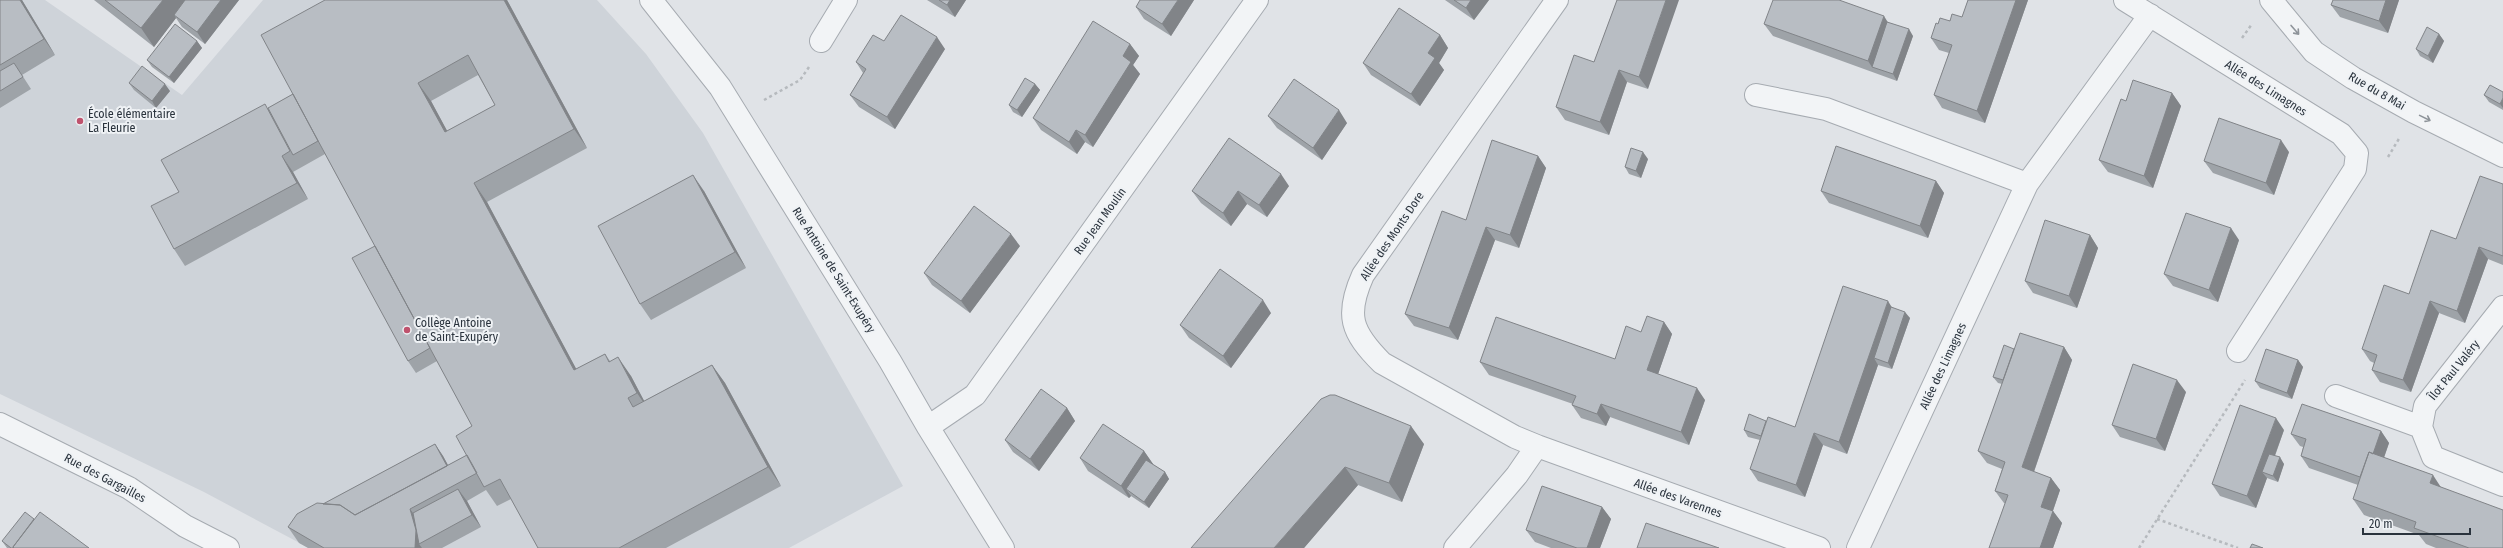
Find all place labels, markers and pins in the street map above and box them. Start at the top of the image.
place label: École élémentaire La Fleurie [88,106,176,135]
marker: École élémentaire La Fleurie [75,116,85,126]
place label: Collège Antoine de Saint-Exupéry [415,316,499,344]
marker: Collège Antoine de Saint-Exupéry [402,325,412,335]

